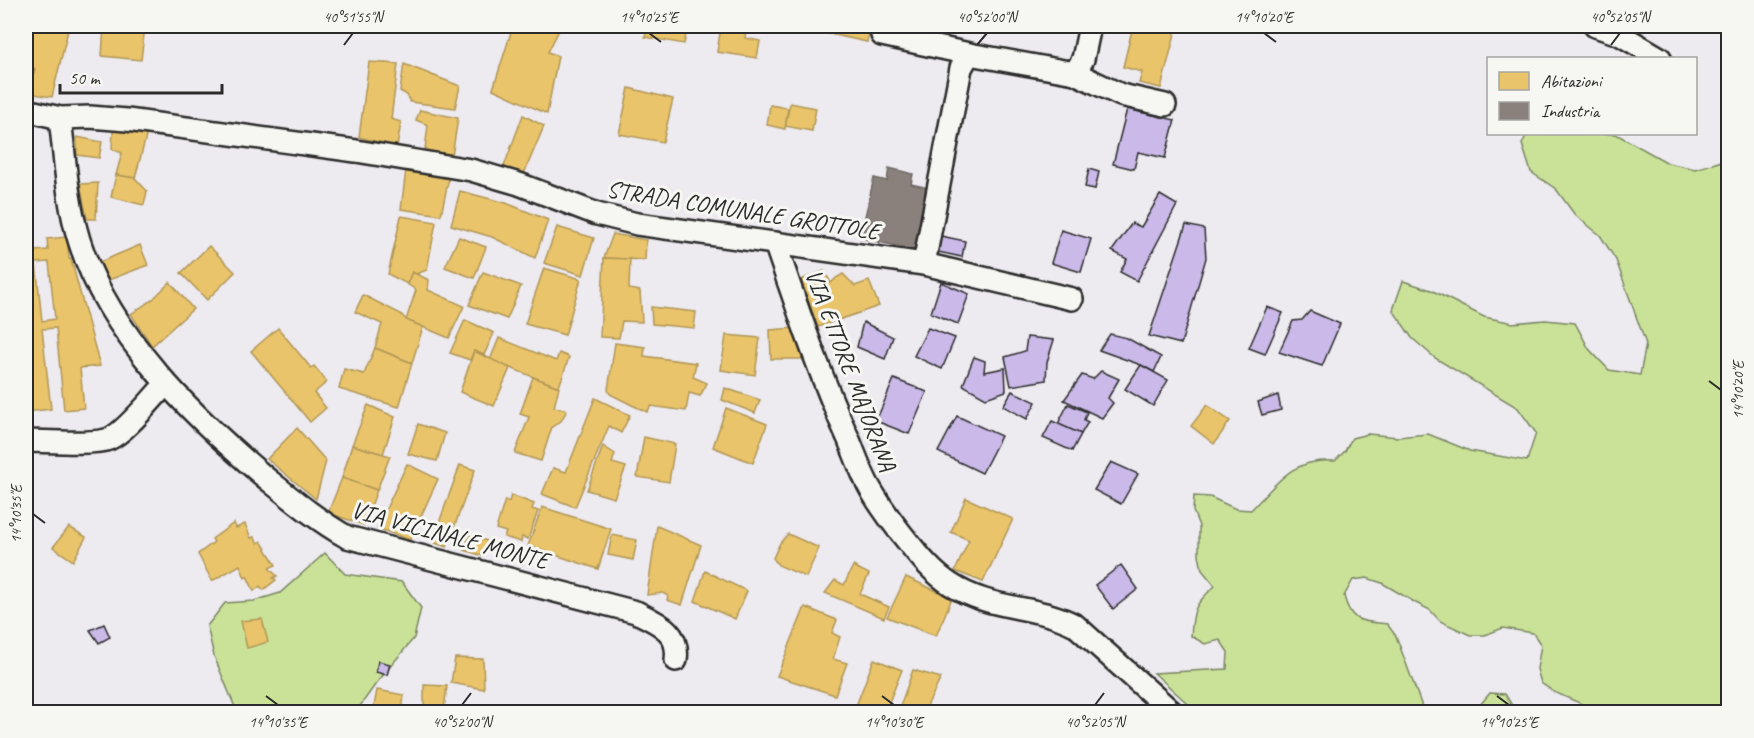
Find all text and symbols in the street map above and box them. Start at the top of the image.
text: 40°51'55"N [323,8,386,27]
text: 14°10'25"E [620,8,680,27]
text: 40°52'00"N [957,8,1020,27]
text: 14°10'20"E [1235,8,1295,27]
text: 40°52'05"N [1590,8,1653,27]
scale bar [60,57,222,95]
legend [1487,57,1697,135]
text: 50 m [69,67,102,89]
text: Abitazioni [1541,70,1604,92]
text: Industria [1541,100,1601,122]
street label: STRADA COMUNALE GROTTOLE [605,174,884,247]
street label: VIA ETTORE MAJORANA [799,265,904,476]
text: 14°10'20"E [1729,359,1748,419]
text: 14°10'35"E [7,483,26,543]
street label: VIA VICINALE MONTE [348,494,555,576]
text: 14°10'35"E [249,713,309,732]
text: 40°52'00"N [432,713,495,732]
text: 14°10'30"E [865,713,925,732]
text: 40°52'05"N [1065,713,1128,732]
text: 14°10'25"E [1480,713,1540,732]

